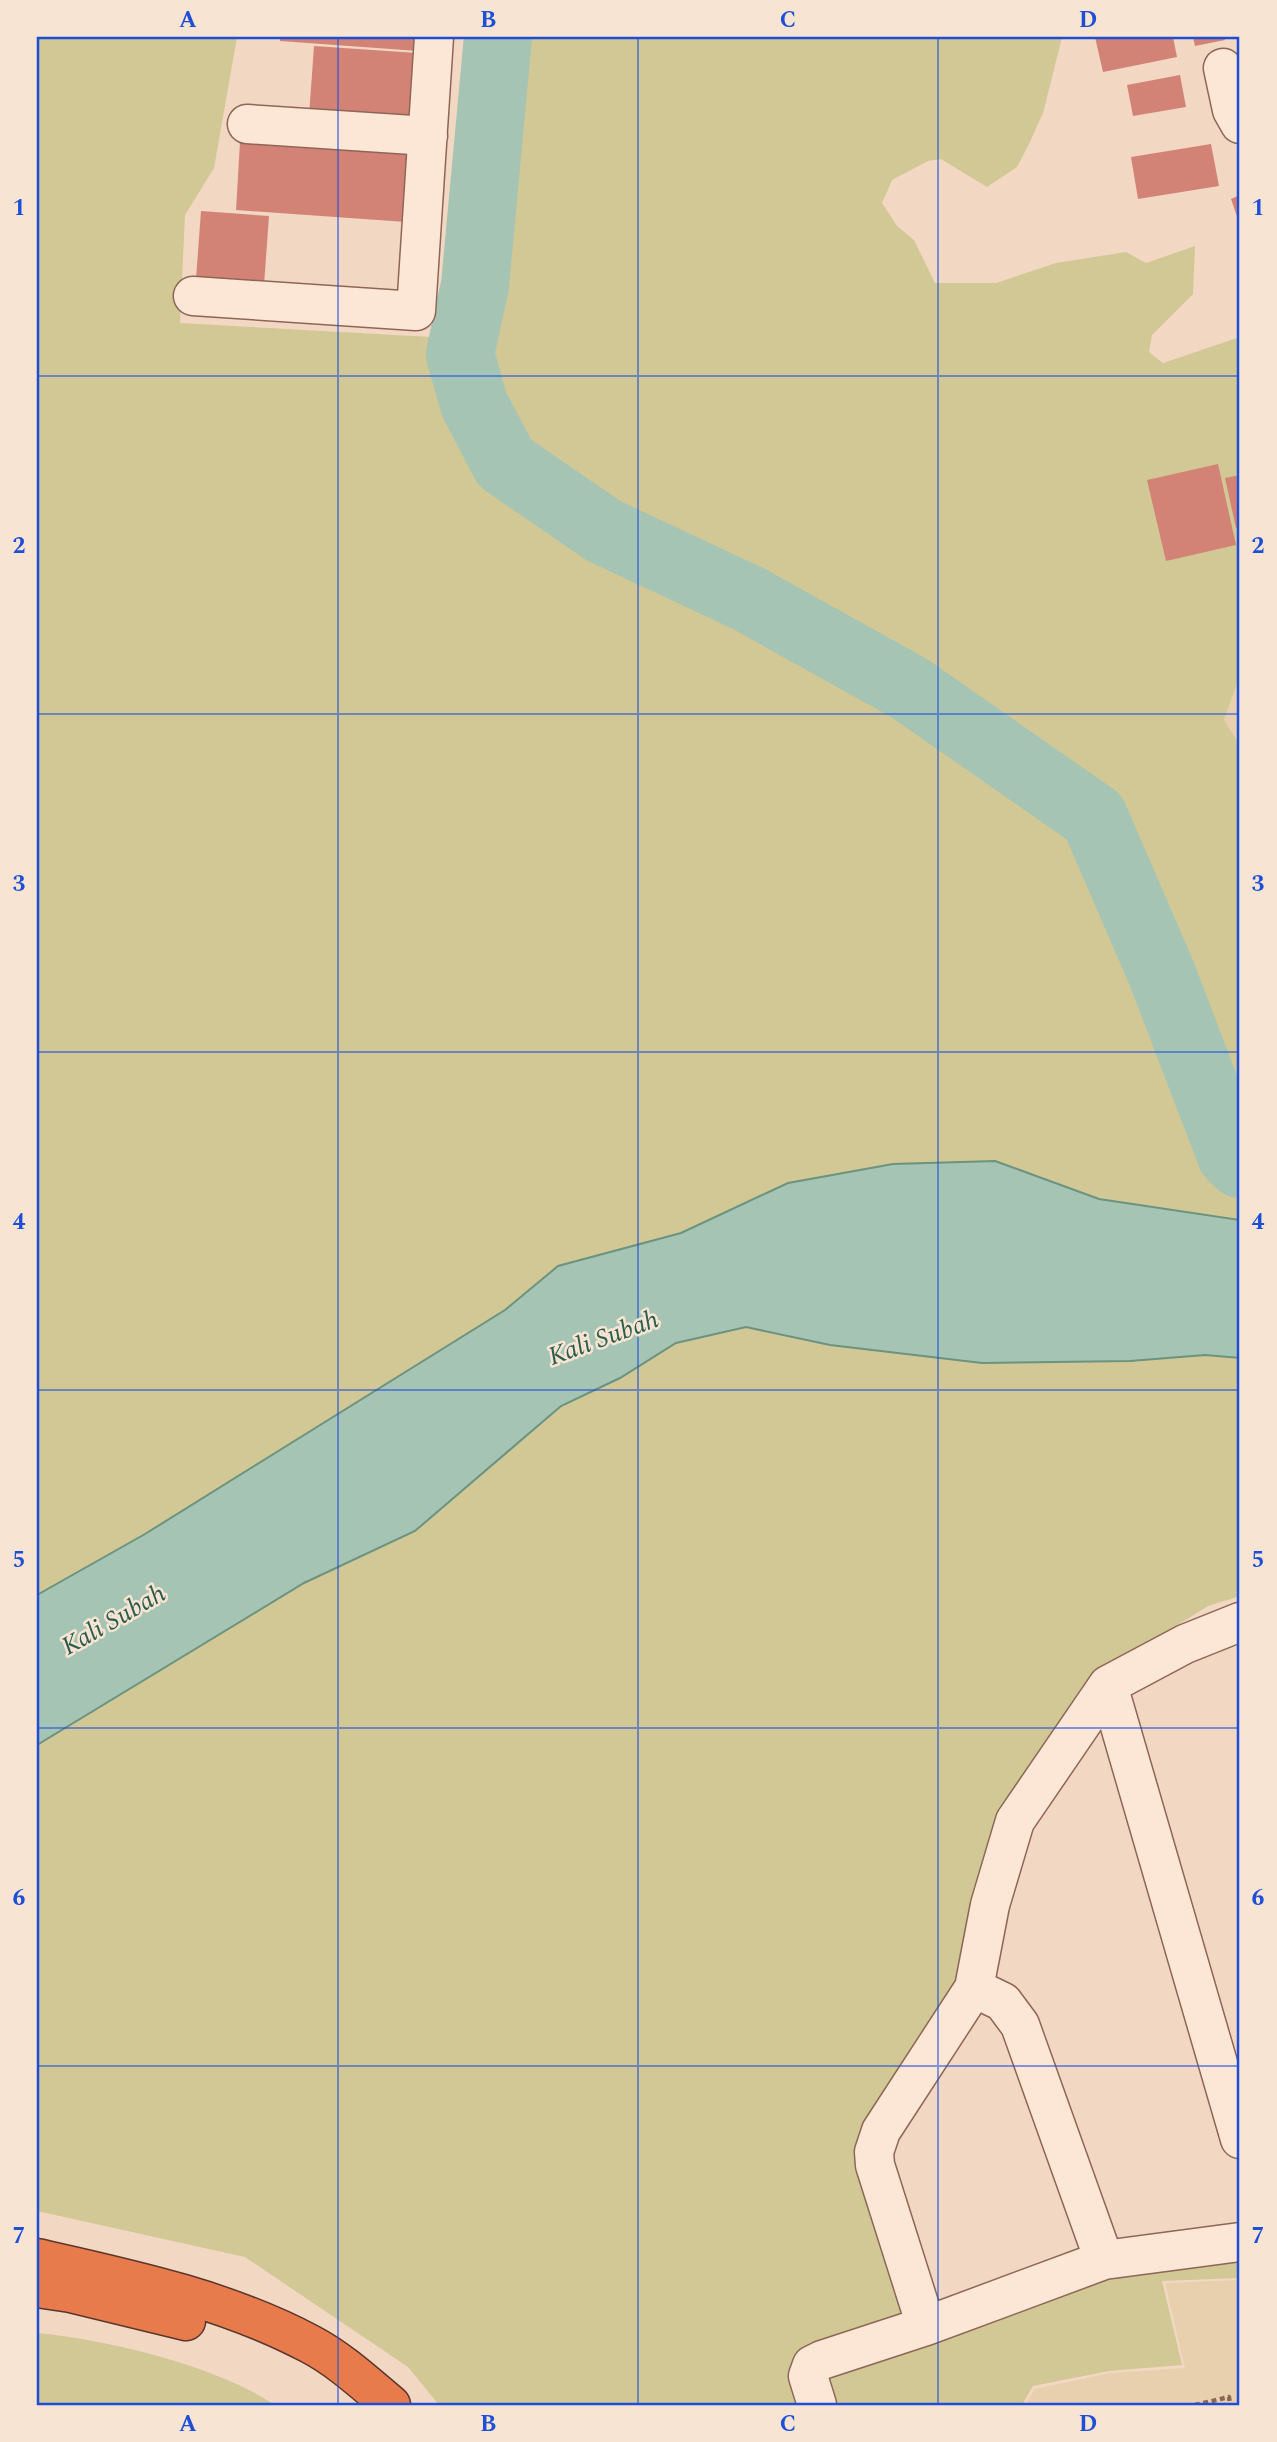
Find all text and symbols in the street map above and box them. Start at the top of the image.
text: A [179,3,197,38]
text: B [480,3,496,38]
text: C [780,3,796,38]
text: D [1079,3,1097,38]
text: 1 [13,191,25,226]
text: 1 [1252,191,1264,226]
text: 2 [13,529,26,564]
text: 2 [1252,529,1265,564]
text: 3 [13,867,26,902]
text: 3 [1252,867,1265,902]
text: 4 [13,1205,26,1240]
text: 4 [1252,1205,1265,1240]
water label: Kali Subah [542,1299,664,1376]
text: 5 [13,1543,25,1578]
text: 5 [1252,1543,1264,1578]
water label: Kali Subah [54,1574,173,1666]
text: 6 [13,1881,26,1916]
text: 6 [1252,1881,1265,1916]
text: 7 [13,2219,25,2254]
text: 7 [1252,2219,1264,2254]
text: A [179,2407,197,2442]
text: B [480,2407,496,2442]
text: C [780,2407,796,2442]
text: D [1079,2407,1097,2442]

